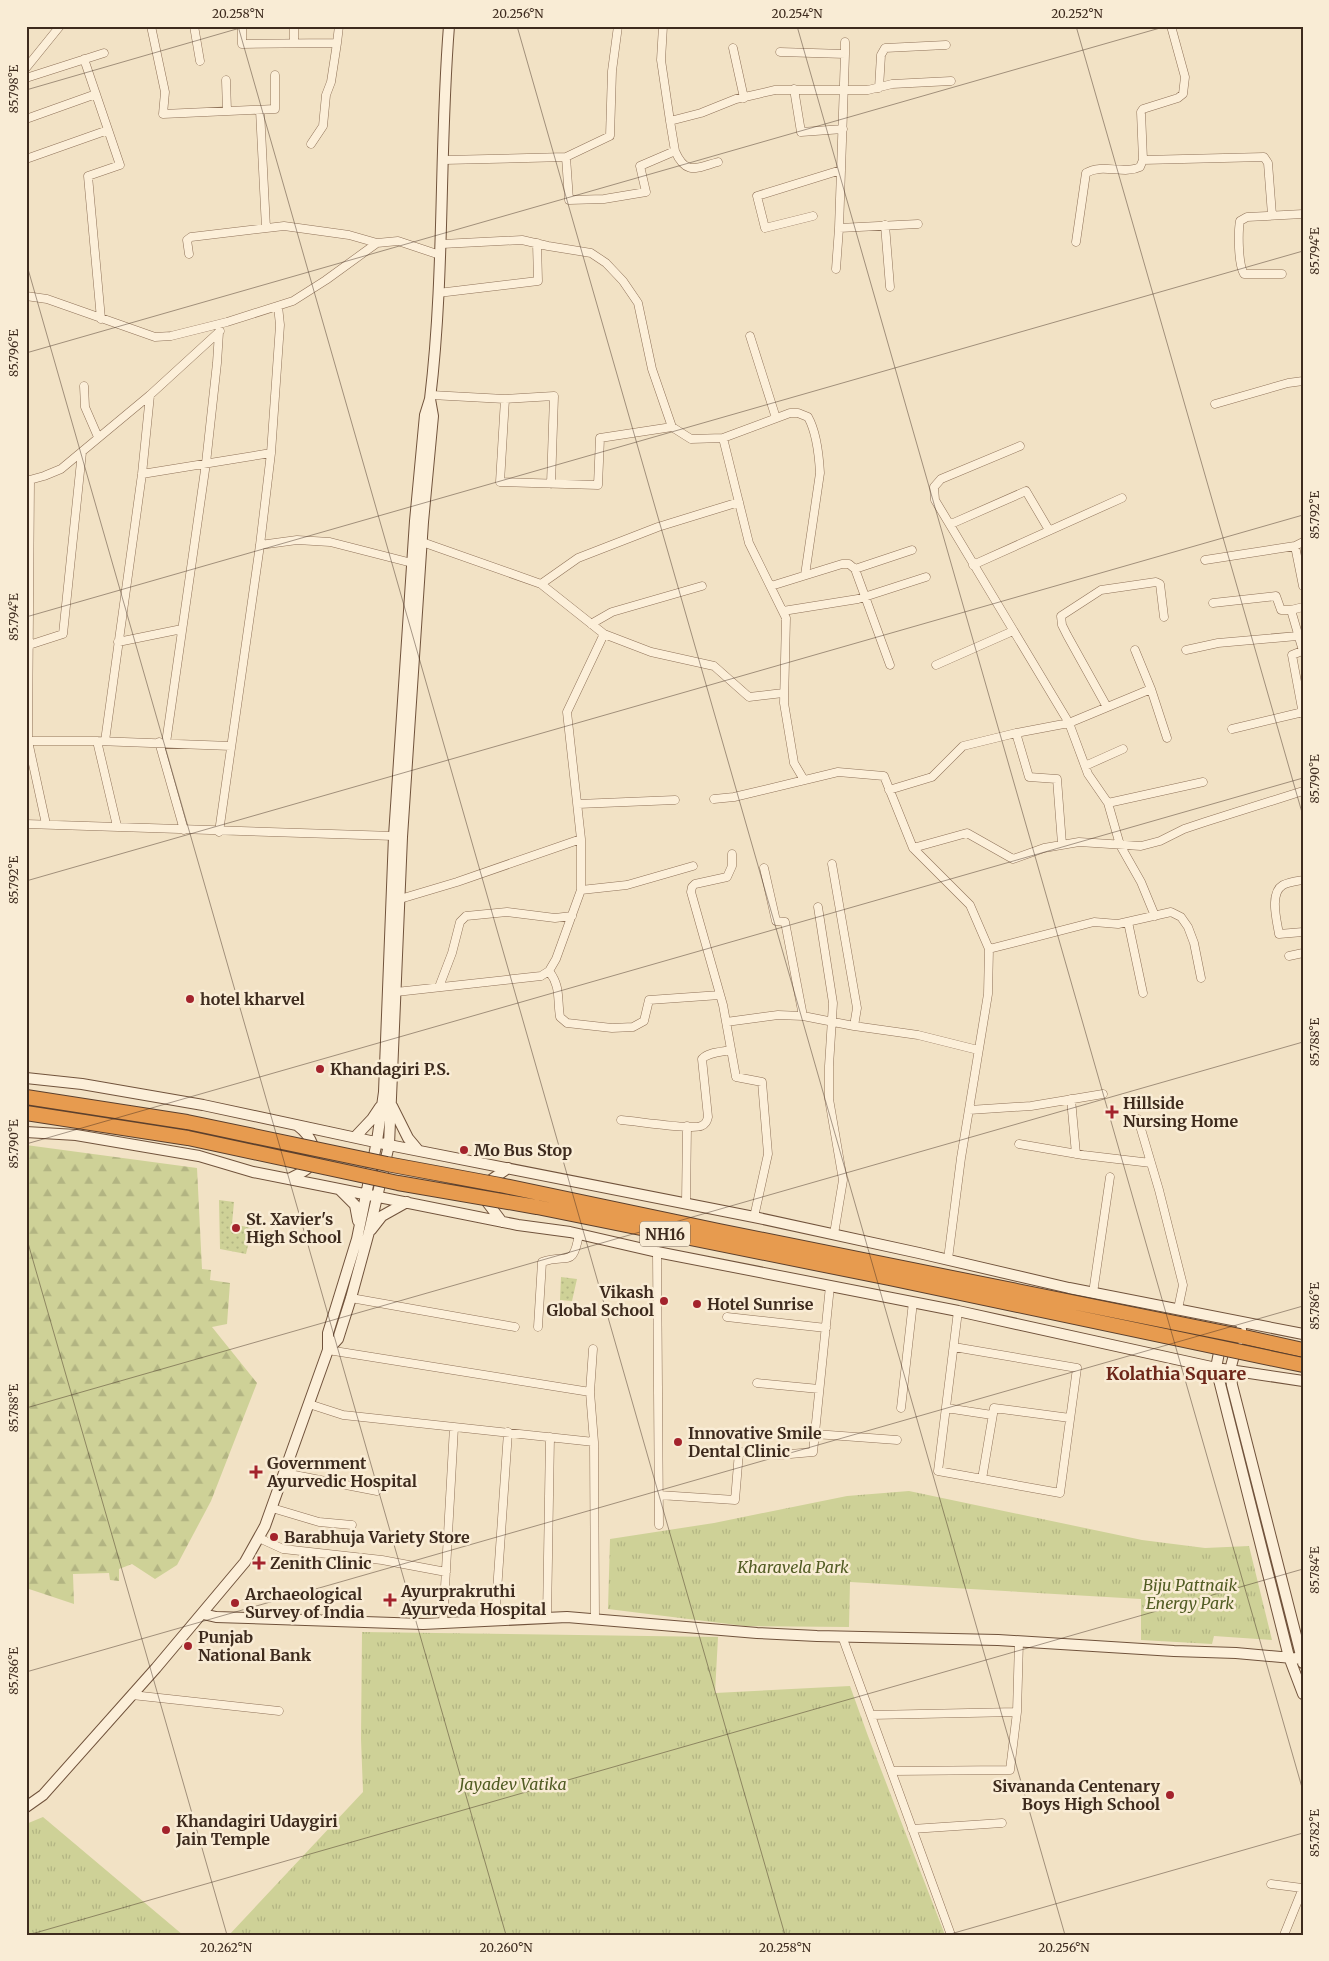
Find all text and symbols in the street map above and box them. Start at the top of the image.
text: 20.258°N [212,6,265,21]
text: 20.256°N [492,6,544,21]
text: 20.254°N [772,6,823,21]
text: 20.252°N [1051,6,1103,21]
text: 85.798°E [6,64,21,113]
text: 85.794°E [1307,227,1322,275]
text: 85.796°E [6,329,21,377]
text: 85.792°E [1307,491,1322,539]
text: 85.794°E [6,593,21,641]
text: 85.790°E [1307,754,1322,804]
text: 85.792°E [6,856,21,904]
place label: hotel kharvel [200,989,305,1009]
marker: hotel kharvel [184,993,196,1005]
text: 85.788°E [1307,1017,1322,1066]
place label: Khandagiri P.S. [330,1059,450,1079]
marker: Khandagiri P.S. [314,1063,326,1075]
place label: Hillside Nursing Home [1123,1093,1238,1131]
marker: Hillside Nursing Home [1105,1105,1119,1119]
text: 85.790°E [6,1119,21,1169]
place label: Mo Bus Stop [474,1140,572,1160]
marker: Mo Bus Stop [458,1144,470,1156]
place label: St. Xavier's High School [246,1209,342,1247]
marker: St. Xavier's High School [230,1222,242,1234]
road number: NH16 [640,1222,690,1246]
place label: Vikash Global School [547,1282,654,1320]
text: 85.786°E [1307,1282,1322,1330]
place label: Hotel Sunrise [707,1294,814,1314]
marker: Vikash Global School [658,1295,670,1307]
marker: Hotel Sunrise [691,1298,703,1310]
district label: Kolathia Square [1106,1362,1246,1385]
text: 85.788°E [6,1383,21,1432]
place label: Innovative Smile Dental Clinic [688,1423,822,1461]
marker: Innovative Smile Dental Clinic [672,1436,684,1448]
place label: Government Ayurvedic Hospital [266,1453,417,1491]
marker: Government Ayurvedic Hospital [249,1465,263,1479]
place label: Barabhuja Variety Store [284,1527,470,1547]
marker: Barabhuja Variety Store [268,1531,280,1543]
text: 85.784°E [1307,1546,1322,1594]
place label: Zenith Clinic [270,1553,372,1573]
marker: Zenith Clinic [252,1556,266,1570]
park label: Kharavela Park [736,1557,849,1577]
park label: Biju Pattnaik Energy Park [1143,1575,1238,1613]
place label: Ayurprakruthi Ayurveda Hospital [400,1581,546,1619]
place label: Archaeological Survey of India [244,1584,365,1622]
marker: Ayurprakruthi Ayurveda Hospital [383,1593,397,1607]
marker: Archaeological Survey of India [229,1597,241,1609]
place label: Punjab National Bank [198,1627,312,1665]
marker: Punjab National Bank [182,1640,194,1652]
text: 85.786°E [6,1647,21,1695]
park label: Jayadev Vatika [457,1774,567,1794]
place label: Sivananda Centenary Boys High School [992,1776,1161,1814]
marker: Sivananda Centenary Boys High School [1164,1789,1176,1801]
text: 85.782°E [1307,1809,1322,1857]
place label: Khandagiri Udaygiri Jain Temple [175,1811,338,1849]
marker: Khandagiri Udaygiri Jain Temple [160,1824,172,1836]
text: 20.262°N [200,1940,253,1955]
text: 20.260°N [479,1940,533,1955]
text: 20.258°N [759,1940,812,1955]
text: 20.256°N [1038,1940,1090,1955]

